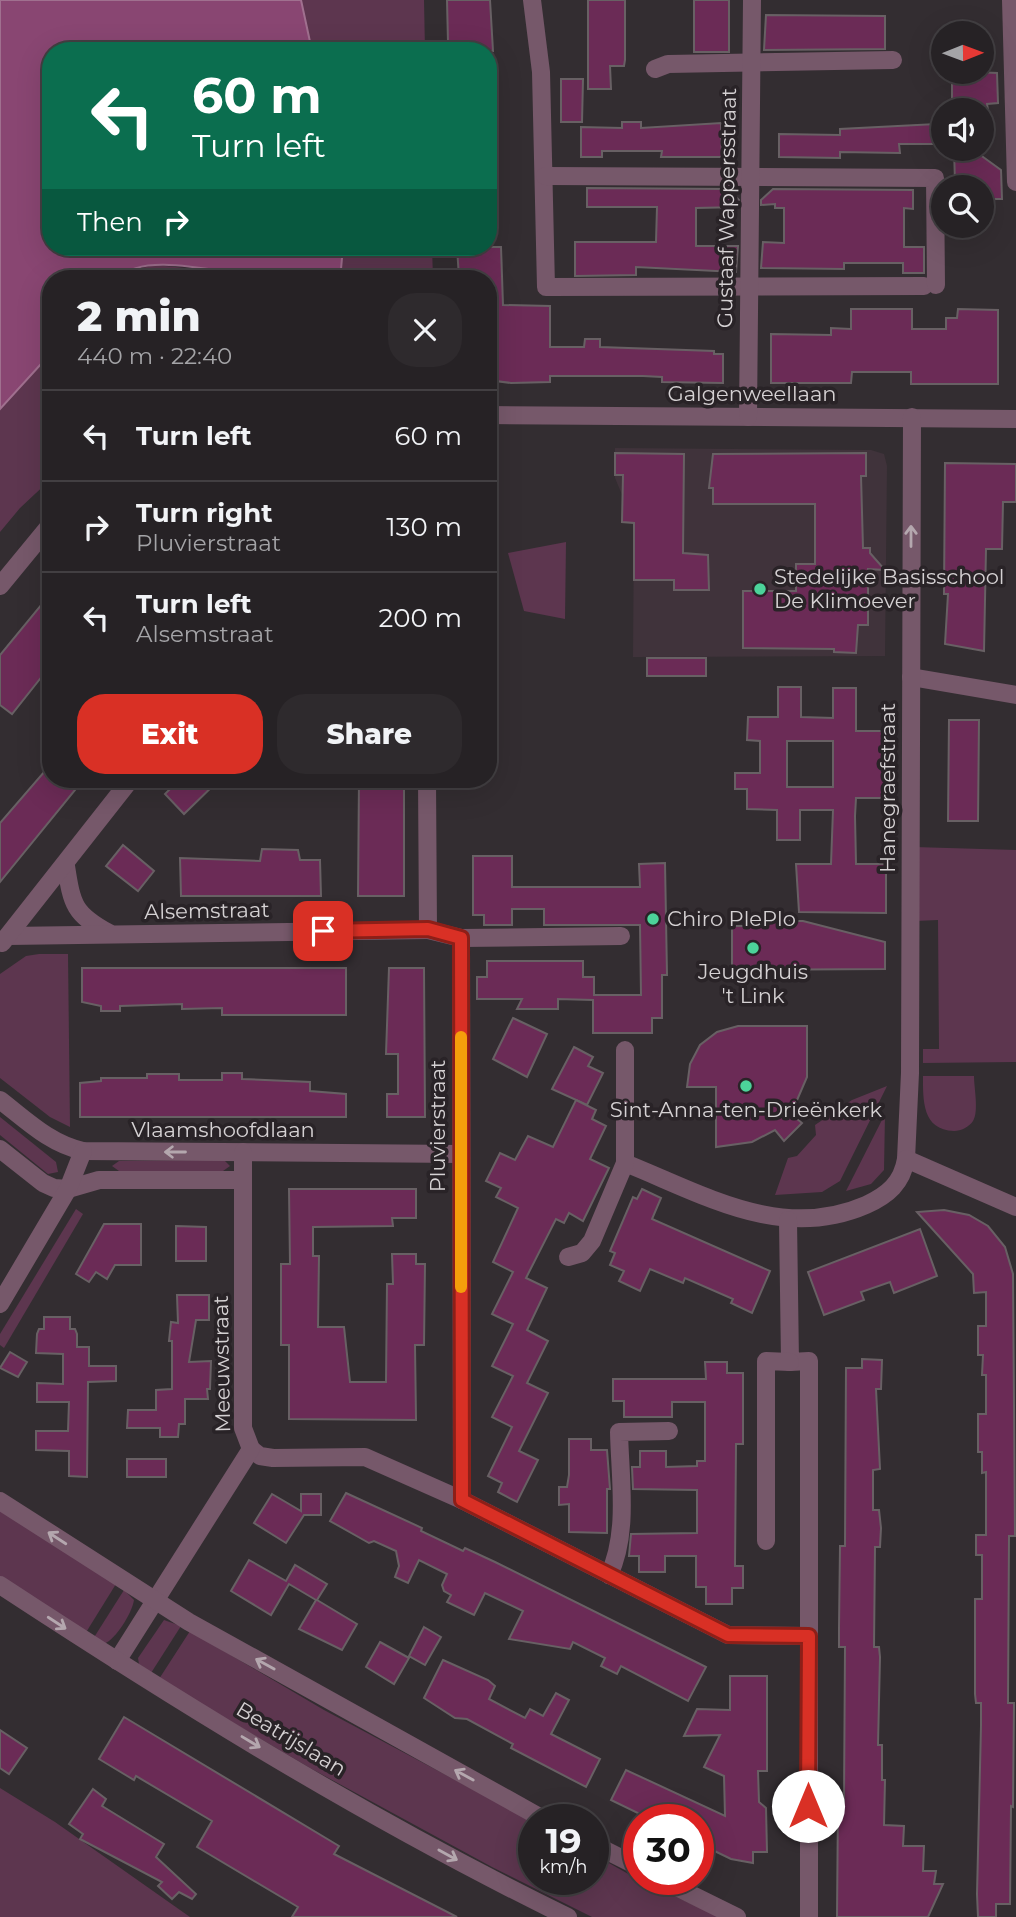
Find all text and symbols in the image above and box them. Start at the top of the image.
north arrow [931,21,994,84]
map controls [931,21,994,238]
text: 60 m [192,66,322,125]
icon: left [77,70,168,161]
street label: Gustaaf Wappersstraat [712,88,741,328]
button: sound [931,98,994,161]
text: Turn left [192,126,326,165]
button: search [931,175,994,238]
icon: right [157,203,195,241]
text: Then [77,206,143,238]
text: 2 min [77,290,201,342]
button: close [388,293,462,367]
text: 440 m · 22:40 [77,342,232,370]
street label: Galgenweellaan [667,381,837,406]
icon: left [77,417,115,455]
text: Turn left [136,420,252,452]
text: 60 m [395,420,462,452]
text: Turn right [136,497,272,529]
icon: right [77,508,115,546]
text: 130 m [386,511,462,543]
one-way arrow [904,524,918,547]
text: Pluvierstraat [136,529,281,557]
place label: Stedelijke Basisschool De Klimoever [774,564,1004,613]
marker: Stedelijke Basisschool De Klimoever [752,581,768,597]
text: Turn left [136,588,252,620]
icon: left [77,599,115,637]
text: 200 m [378,602,462,634]
text: Alsemstraat [136,620,274,648]
button: Exit [77,694,263,774]
button: Share [277,694,462,774]
street label: Hanegraefstraat [875,703,900,873]
street label: Alsemstraat [144,897,270,924]
pin [293,901,353,961]
place label: Chiro PlePlo [667,906,796,931]
marker: Chiro PlePlo [645,911,661,927]
icon: arrive [304,912,342,950]
marker: Jeugdhuis 't Link [745,940,761,956]
place label: Jeugdhuis 't Link [697,959,808,1008]
street label: Pluvierstraat [425,1060,450,1192]
marker: Sint-Anna-ten-Drieënkerk [738,1078,754,1094]
place label: Sint-Anna-ten-Drieënkerk [610,1097,883,1122]
street label: Vlaamshoofdlaan [131,1117,315,1142]
one-way arrow [163,1145,186,1159]
street label: Meeuwstraat [208,1295,235,1433]
one-way arrow [48,1531,68,1545]
one-way arrow [47,1615,66,1630]
one-way arrow [256,1657,276,1671]
street label: Beatrijslaan [232,1696,351,1781]
one-way arrow [240,1735,260,1749]
one-way arrow [454,1768,474,1782]
position arrow [771,1769,845,1843]
speed limit sign: 30 [623,1804,714,1895]
text: 19 [545,1819,582,1862]
one-way arrow [437,1849,458,1862]
text: km/h [539,1856,588,1878]

